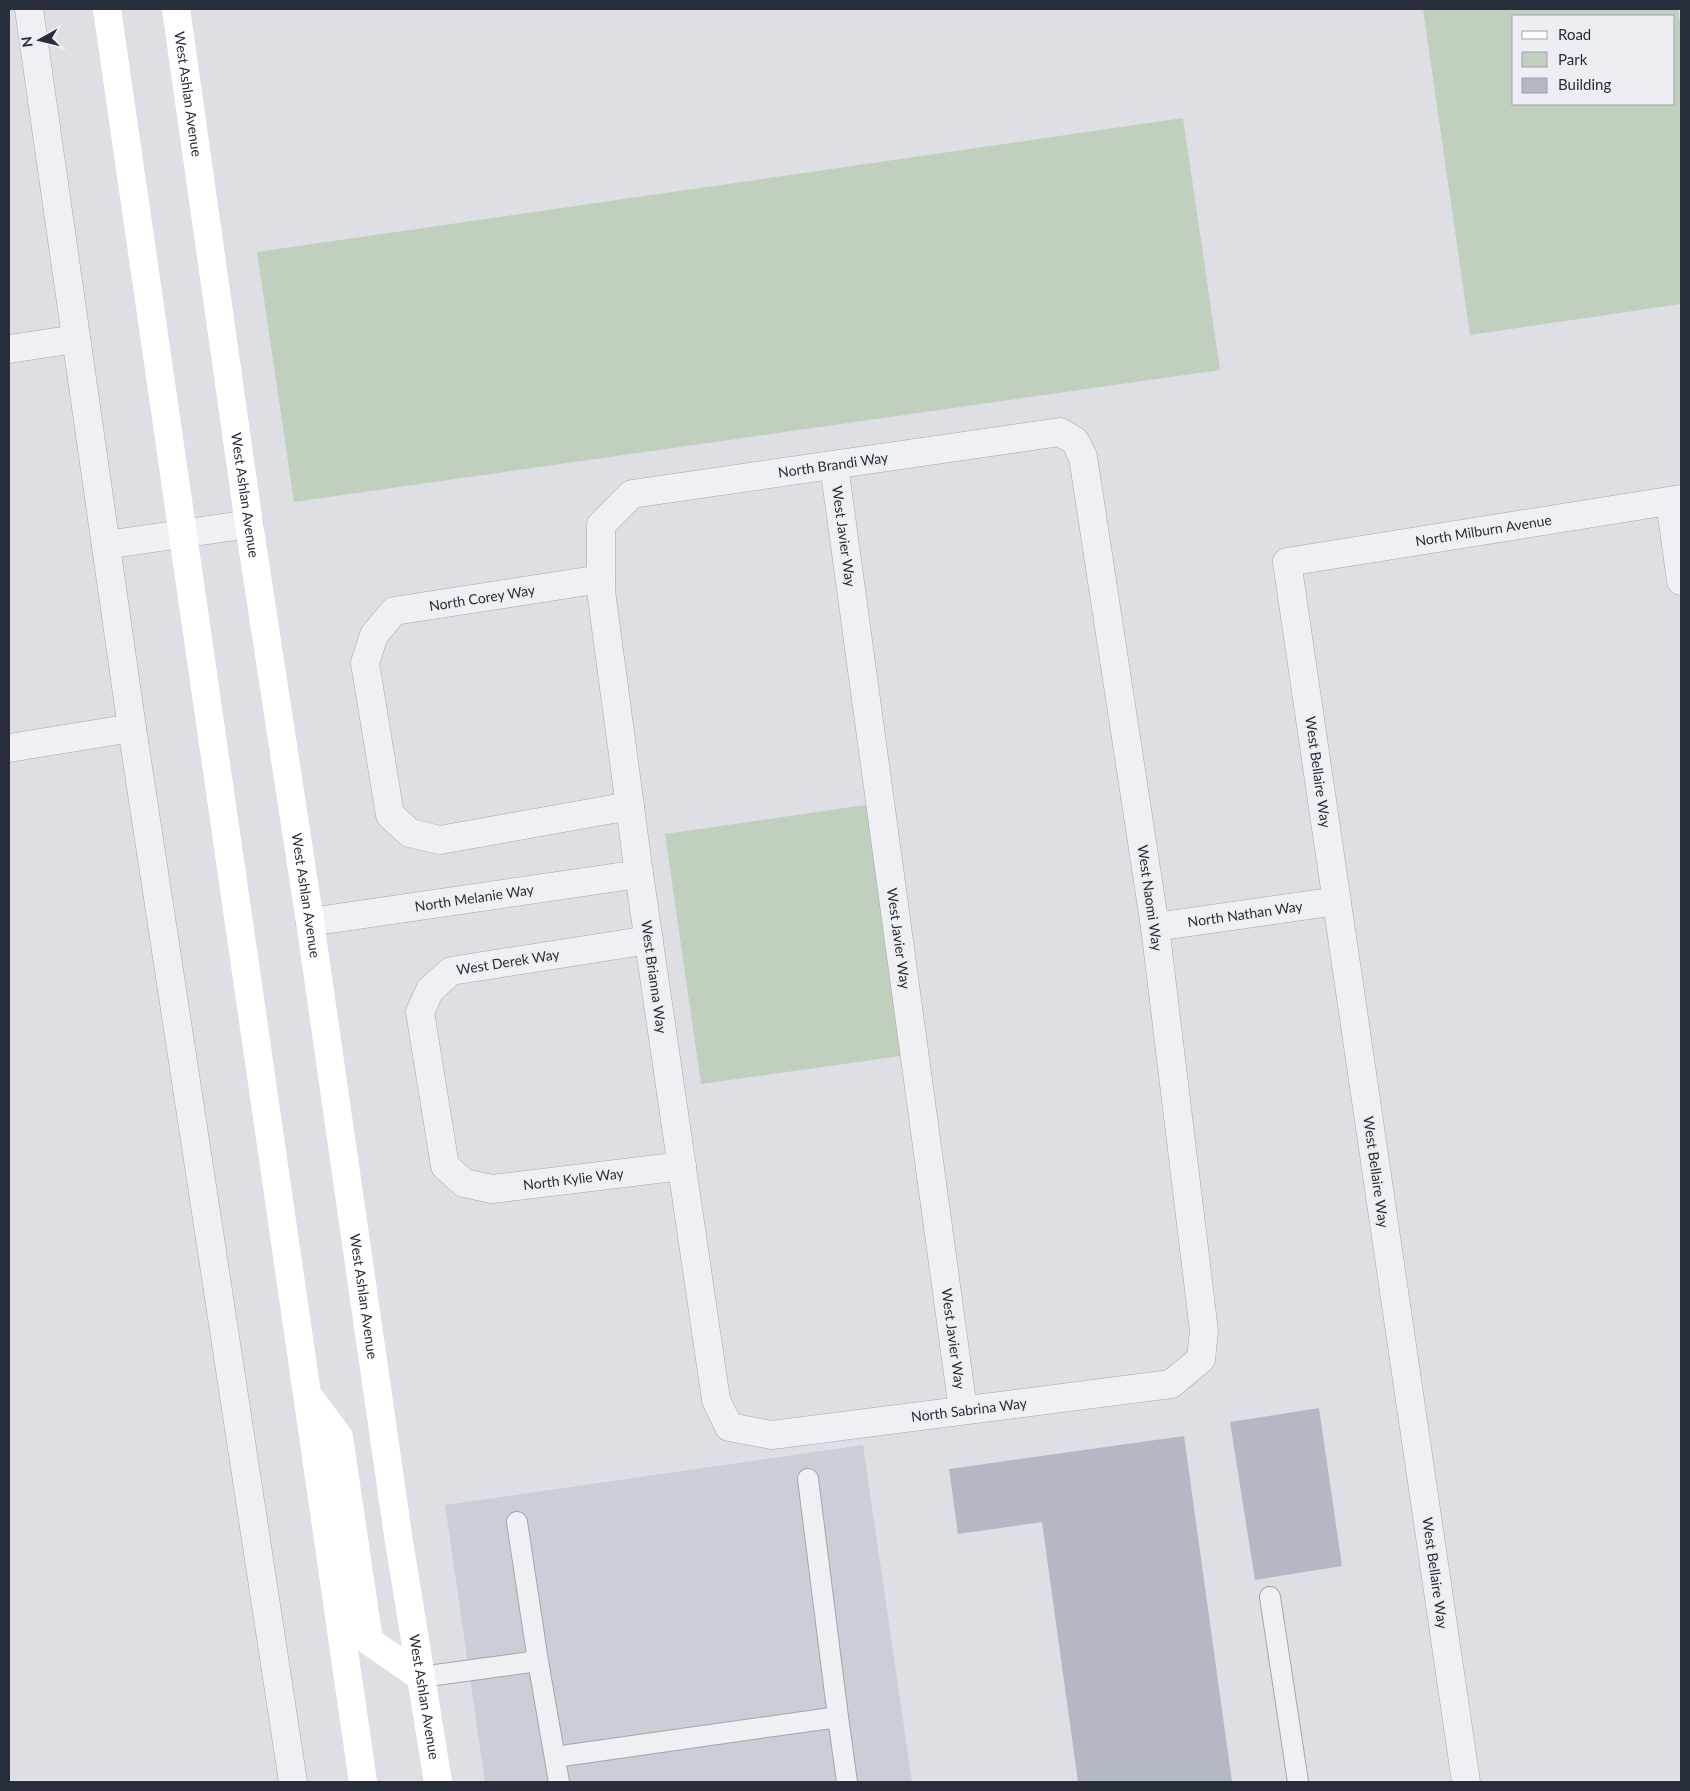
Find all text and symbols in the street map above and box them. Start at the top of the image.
north arrow [15,15,65,65]
legend [1512,15,1675,105]
text: Road [1558,25,1591,43]
street label: West Ashlan Avenue [171,30,206,158]
text: N [17,35,36,48]
text: Park [1558,50,1588,68]
text: Building [1558,75,1611,93]
street label: West Ashlan Avenue [228,431,263,559]
street label: North Brandi Way [777,448,890,481]
street label: West Javier Way [829,485,860,589]
street label: North Milburn Avenue [1414,511,1553,549]
street label: North Corey Way [428,581,537,614]
street label: West Bellaire Way [1302,715,1335,830]
street label: West Ashlan Avenue [288,832,324,959]
street label: West Naomi Way [1135,844,1166,953]
street label: North Melanie Way [413,880,536,915]
street label: West Javier Way [884,887,915,991]
street label: North Nathan Way [1186,897,1304,930]
street label: West Brianna Way [638,919,671,1035]
street label: West Derek Way [455,945,561,978]
street label: West Bellaire Way [1360,1115,1393,1230]
street label: North Kylie Way [522,1164,625,1193]
street label: West Ashlan Avenue [347,1233,382,1360]
street label: West Javier Way [938,1287,969,1391]
street label: North Sabrina Way [910,1394,1029,1425]
street label: West Bellaire Way [1419,1516,1452,1631]
street label: West Ashlan Avenue [406,1633,443,1760]

